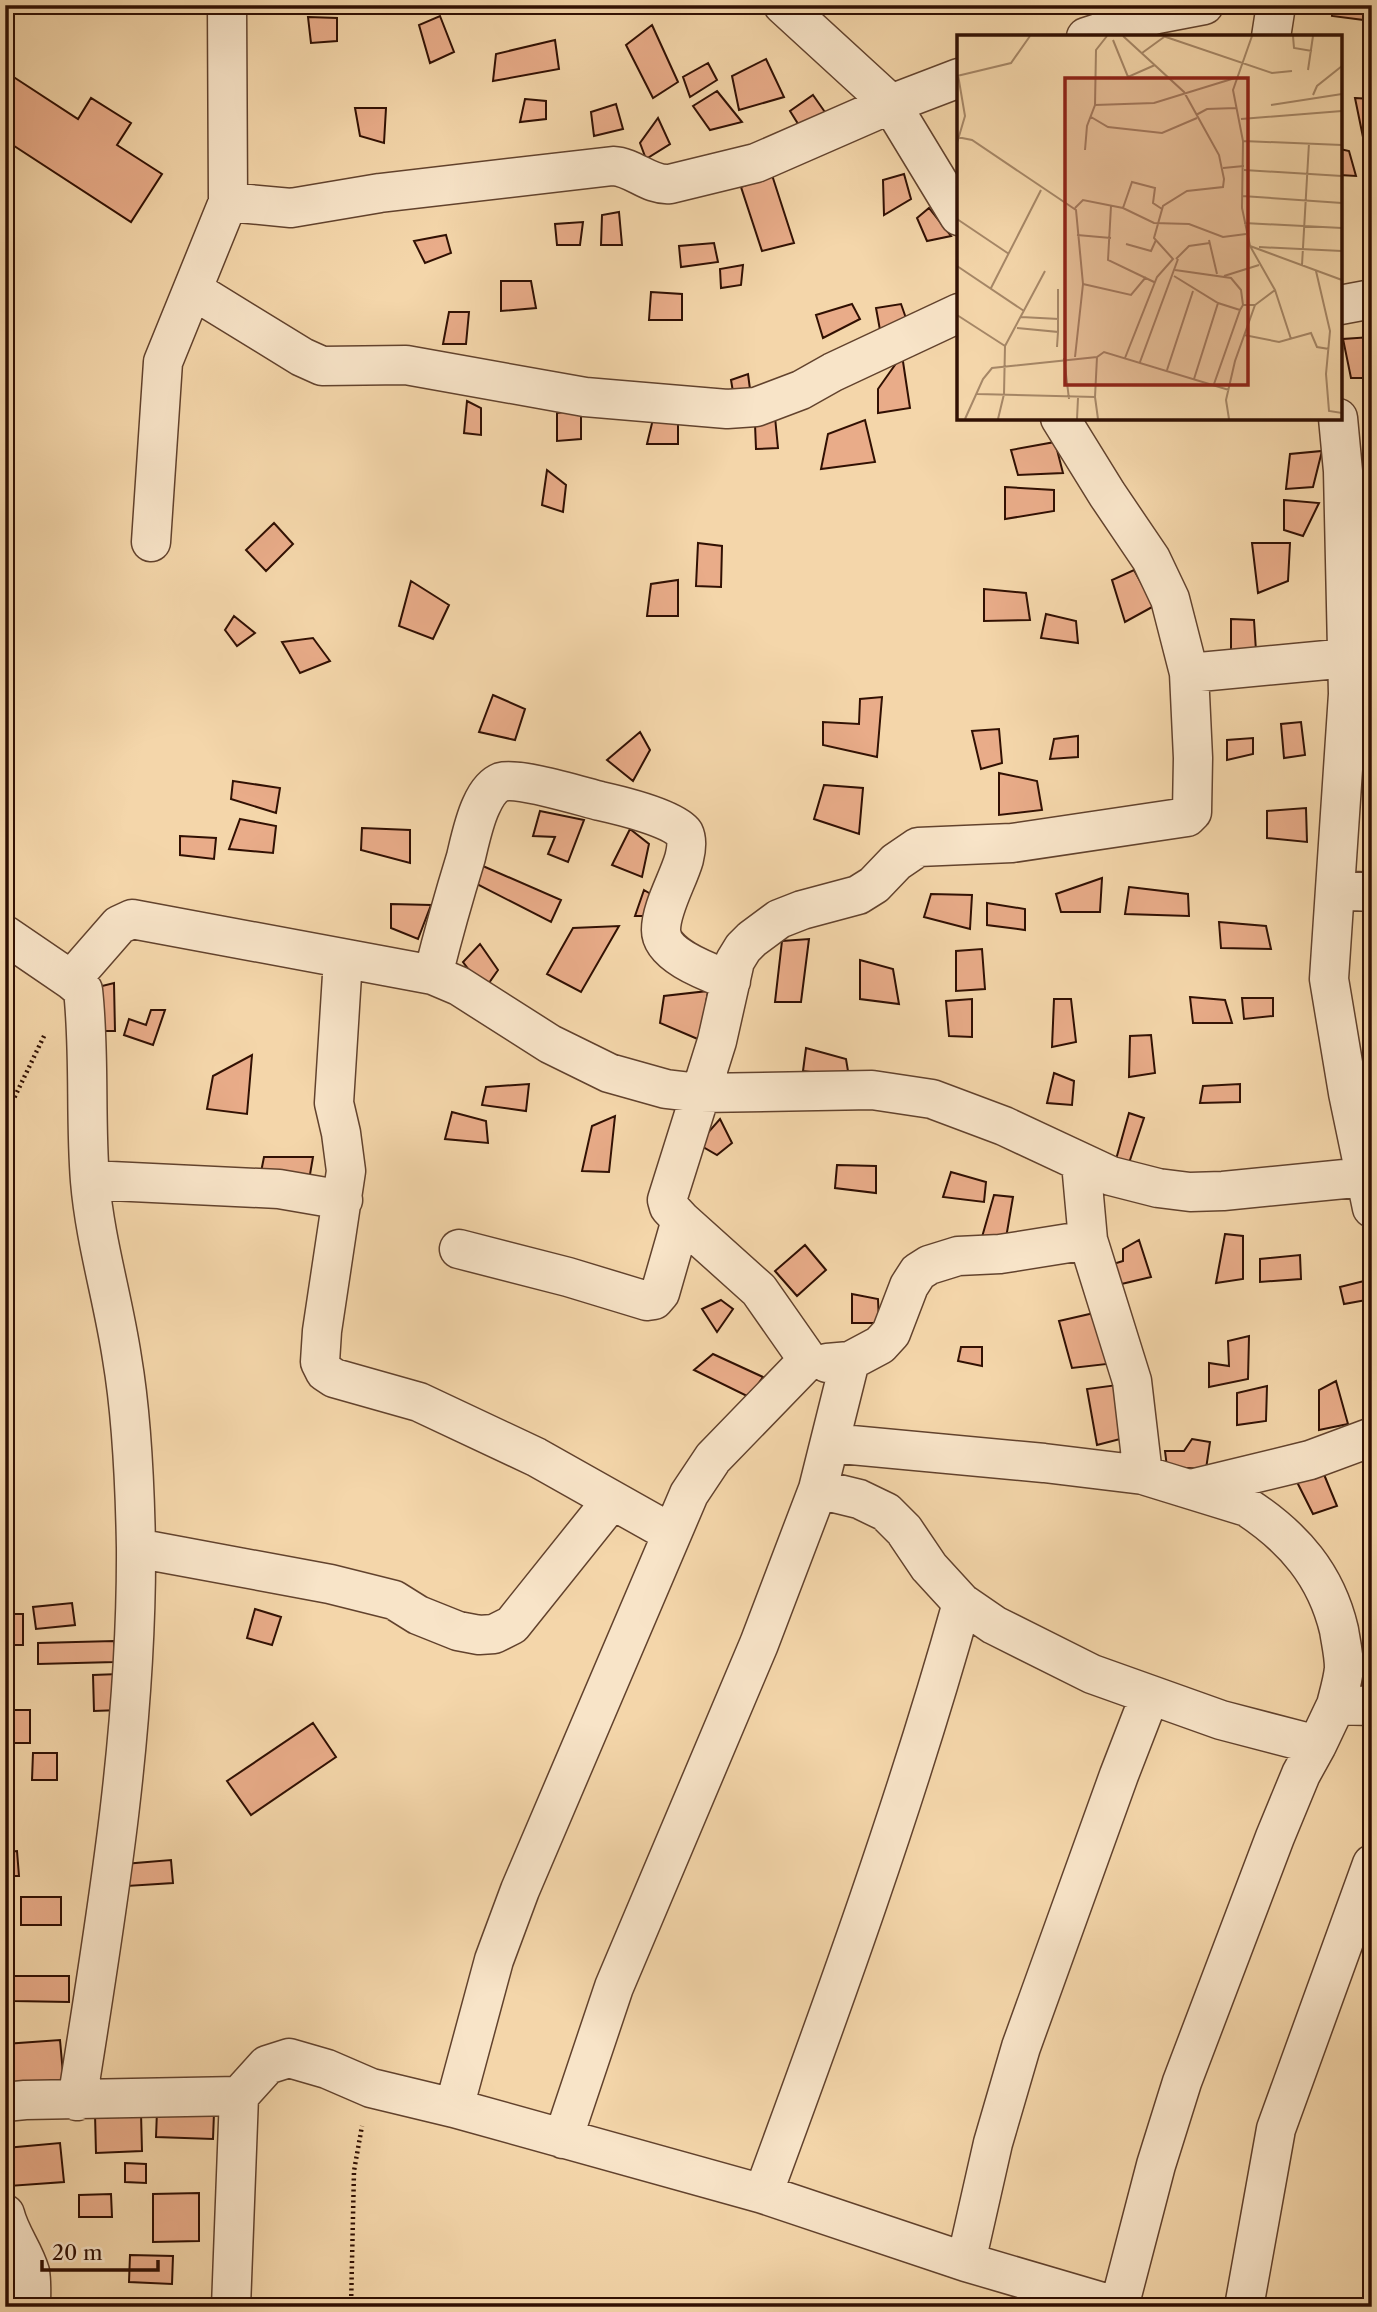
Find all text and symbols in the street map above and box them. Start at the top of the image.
inset map [957,35,1342,420]
scale bar [42,2228,158,2272]
text: 20 m [52,2240,103,2265]

